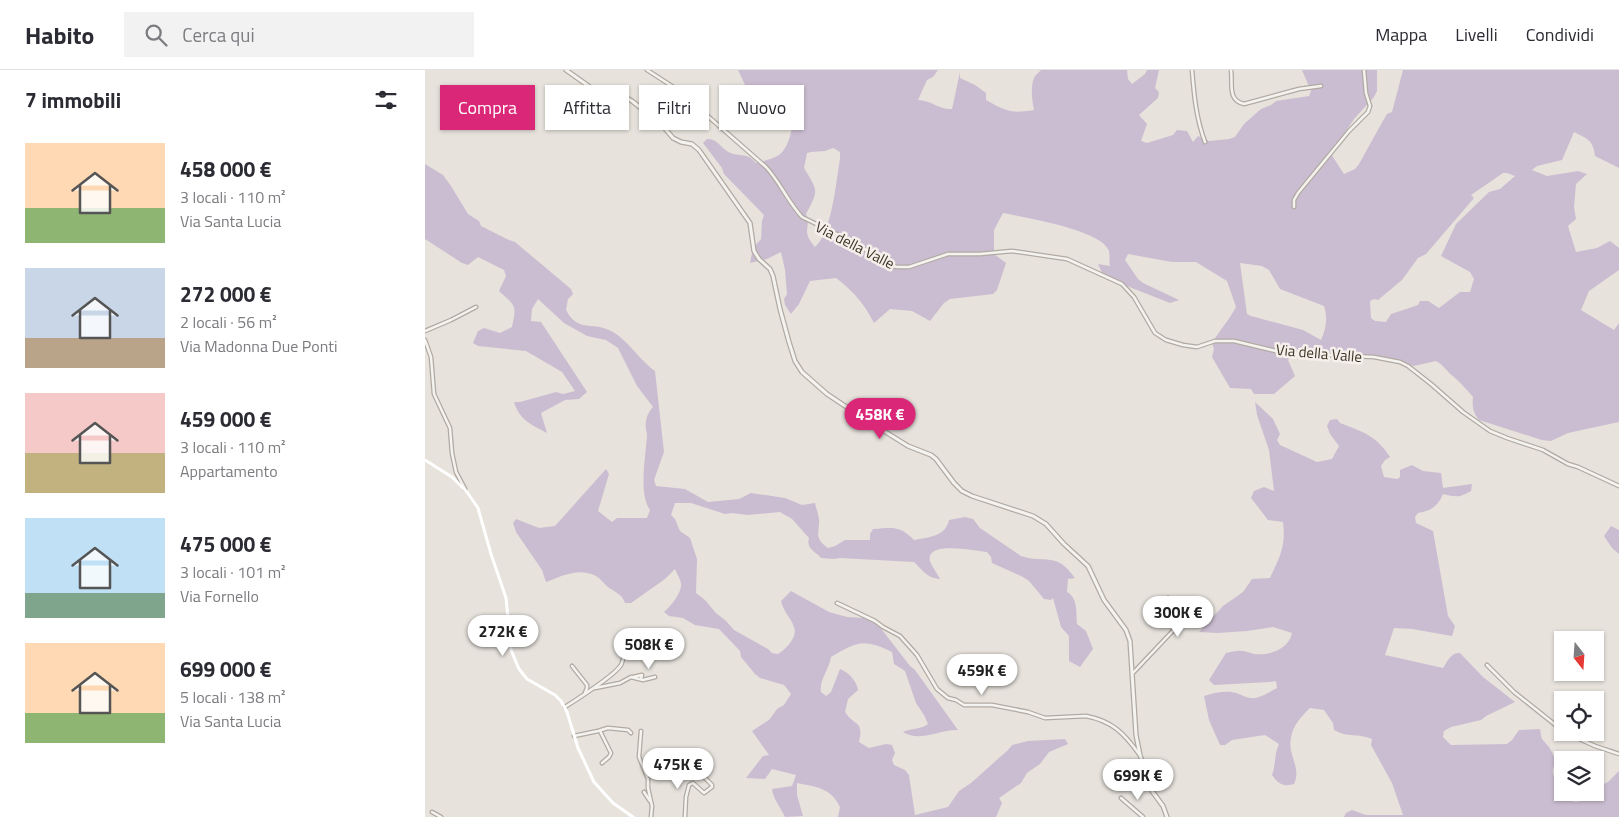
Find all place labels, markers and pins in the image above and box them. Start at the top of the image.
pin: 458K € [839,398,921,440]
pin: 300K € [1137,596,1219,638]
pin: 272K € [462,614,544,657]
pin: 508K € [608,628,690,670]
pin: 459K € [941,654,1023,696]
pin: 475K € [637,748,719,790]
pin: 699K € [1097,758,1179,801]

